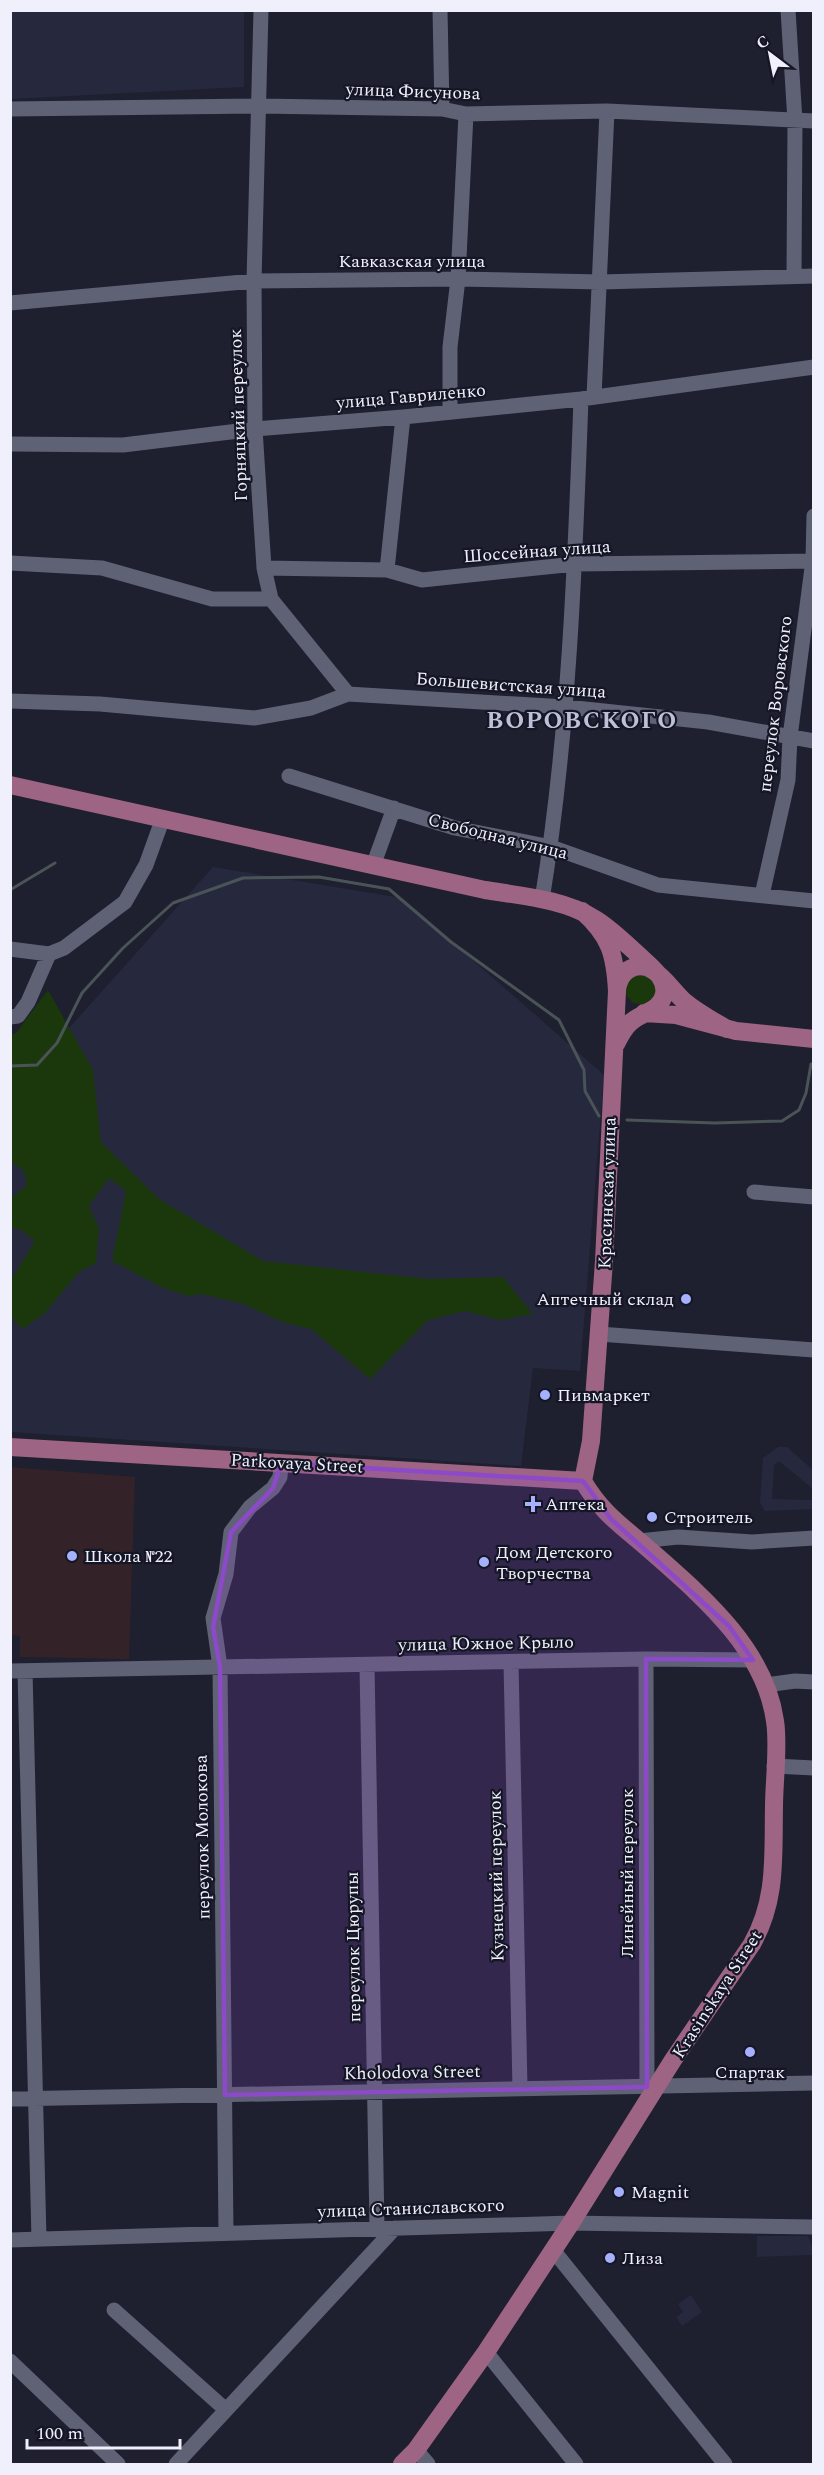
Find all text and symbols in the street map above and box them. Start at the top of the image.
north arrow [740,24,800,84]
text: С [751,29,774,55]
street label: улица Фисунова [344,76,481,107]
street label: Кавказская улица [339,248,486,275]
street label: Горняцкий переулок [222,328,255,502]
street label: улица Гавриленко [334,377,487,417]
street label: Шоссейная улица [462,533,612,570]
street label: переулок Воровского [751,614,800,794]
street label: Большевистская улица [415,665,607,706]
district label: ВОРОВСКОГО [486,703,678,739]
street label: Свободная улица [425,806,571,867]
street label: Красинская улица [591,1116,624,1269]
place label: Аптечный склад [537,1286,674,1313]
marker: Аптечный склад [679,1292,693,1306]
place label: Пивмаркет [557,1382,650,1409]
marker: Пивмаркет [538,1388,552,1402]
street label: Parkovaya Street [230,1447,364,1480]
place label: Аптека [545,1491,605,1518]
marker: Аптека [526,1497,540,1511]
place label: Строитель [664,1504,753,1531]
marker: Строитель [645,1510,659,1524]
place label: Дом Детского Творчества [496,1539,612,1587]
place label: Школа №22 [84,1543,172,1570]
marker: Школа №22 [65,1549,79,1563]
marker: Дом Детского Творчества [477,1555,491,1569]
street label: улица Южное Крыло [397,1628,574,1659]
street label: переулок Молокова [188,1754,217,1920]
street label: Линейный переулок [614,1788,641,1958]
street label: Кузнецкий переулок [482,1790,511,1962]
street label: переулок Цюрупы [339,1871,368,2023]
street label: Krasinskaya Street [666,1925,769,2064]
marker: Спартак [743,2045,757,2059]
street label: Kholodova Street [343,2058,481,2087]
place label: Спартак [715,2059,785,2086]
place label: Magnit [631,2179,689,2206]
marker: Magnit [612,2185,626,2199]
street label: улица Станиславского [316,2192,505,2225]
place label: Лиза [622,2245,663,2272]
marker: Лиза [603,2251,617,2265]
scale bar [27,2412,180,2450]
text: 100 m [36,2420,83,2447]

